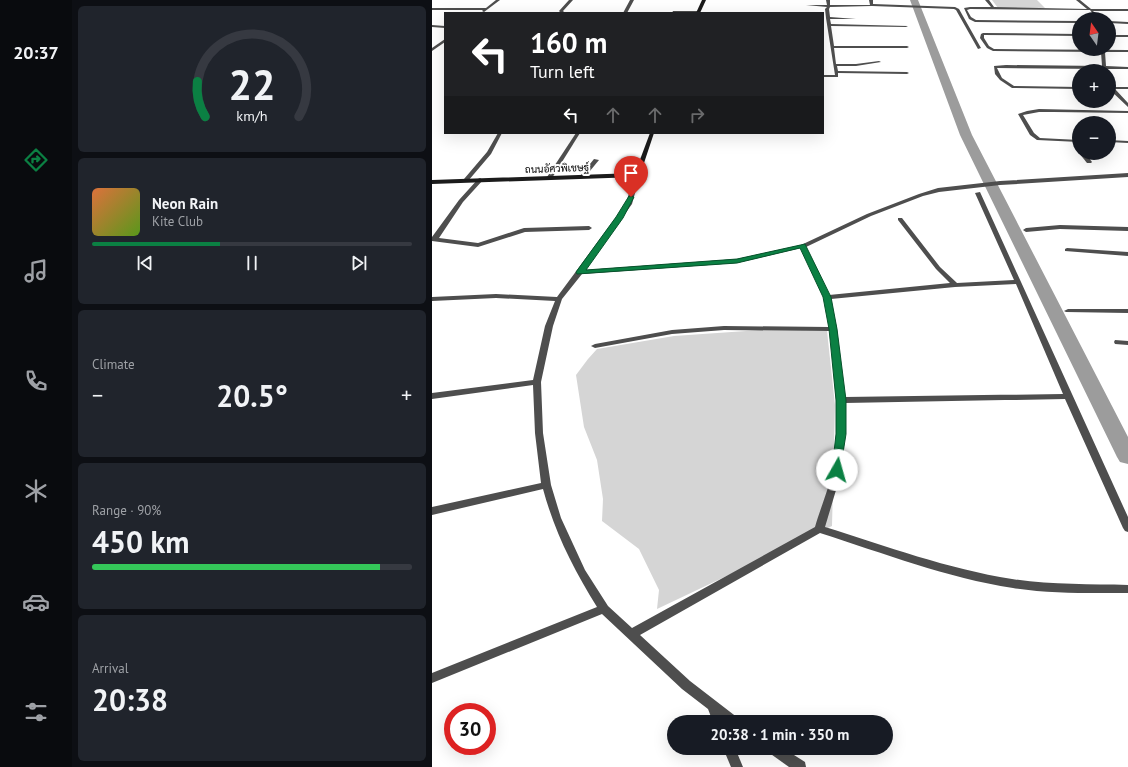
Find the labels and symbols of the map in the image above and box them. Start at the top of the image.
north arrow [1072,12,1116,56]
pin [614,156,648,197]
street label: ถนนอัศวพิเชษฐ์ [525,160,589,177]
position arrow [816,449,858,491]
speed limit sign: 30 [444,703,496,755]

